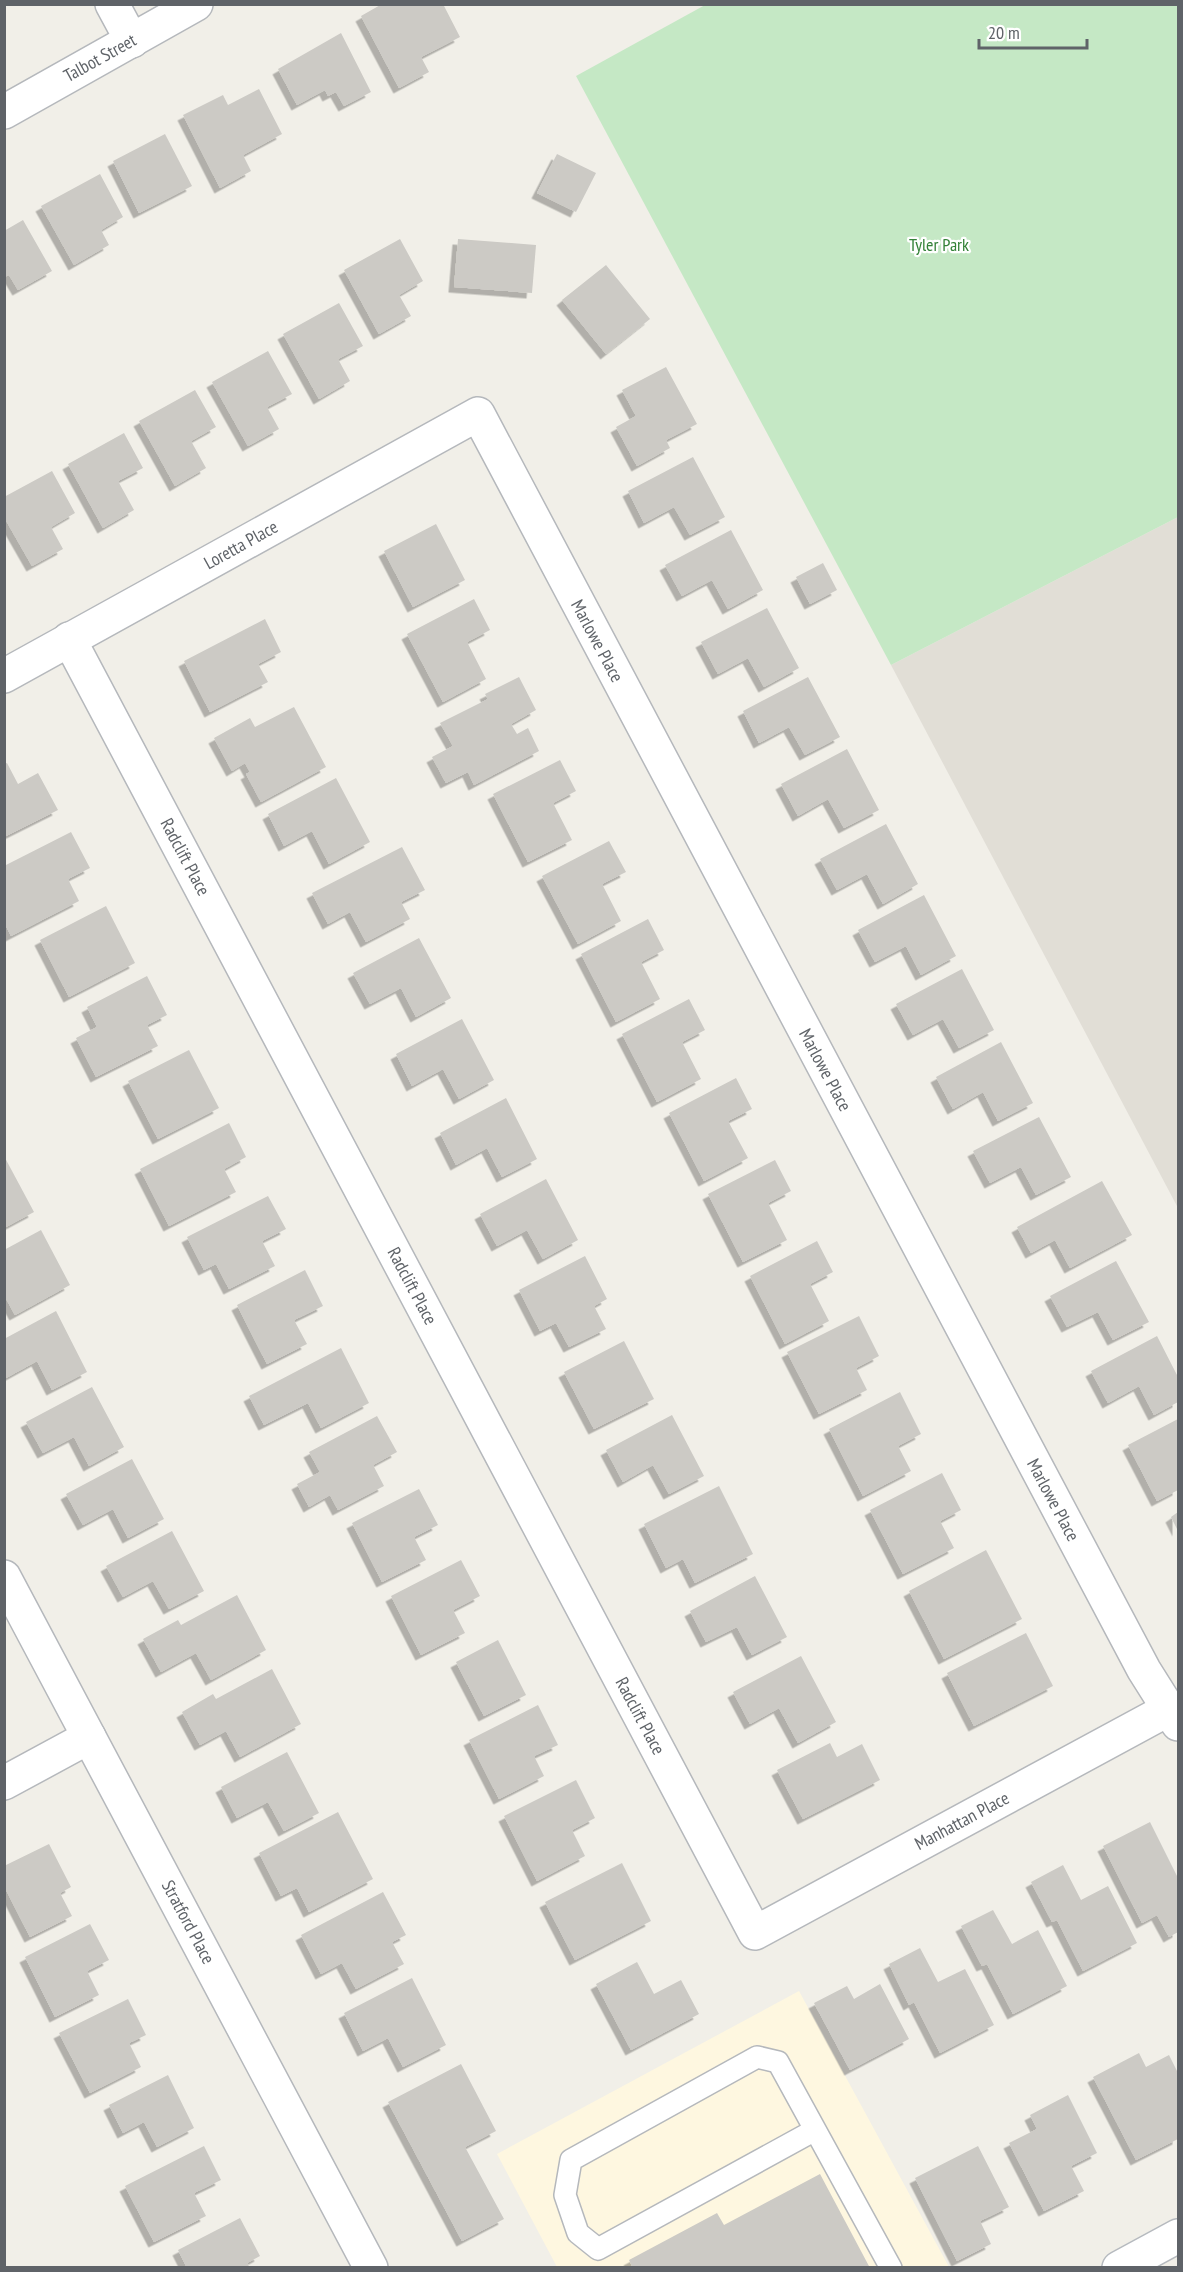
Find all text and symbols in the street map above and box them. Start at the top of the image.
scale bar [979,12,1087,50]
text: 20 m [988,21,1020,44]
street label: Talbot Street [59,28,140,87]
park label: Tyler Park [909,233,969,256]
street label: Loretta Place [200,515,282,574]
street label: Marlowe Place [566,596,629,686]
street label: Radclift Place [155,814,215,899]
street label: Marlowe Place [794,1025,857,1115]
street label: Radclift Place [382,1243,442,1328]
street label: Marlowe Place [1022,1455,1085,1545]
street label: Radclift Place [610,1673,670,1758]
street label: Manhattan Place [911,1786,1013,1855]
street label: Stratford Place [157,1876,220,1968]

